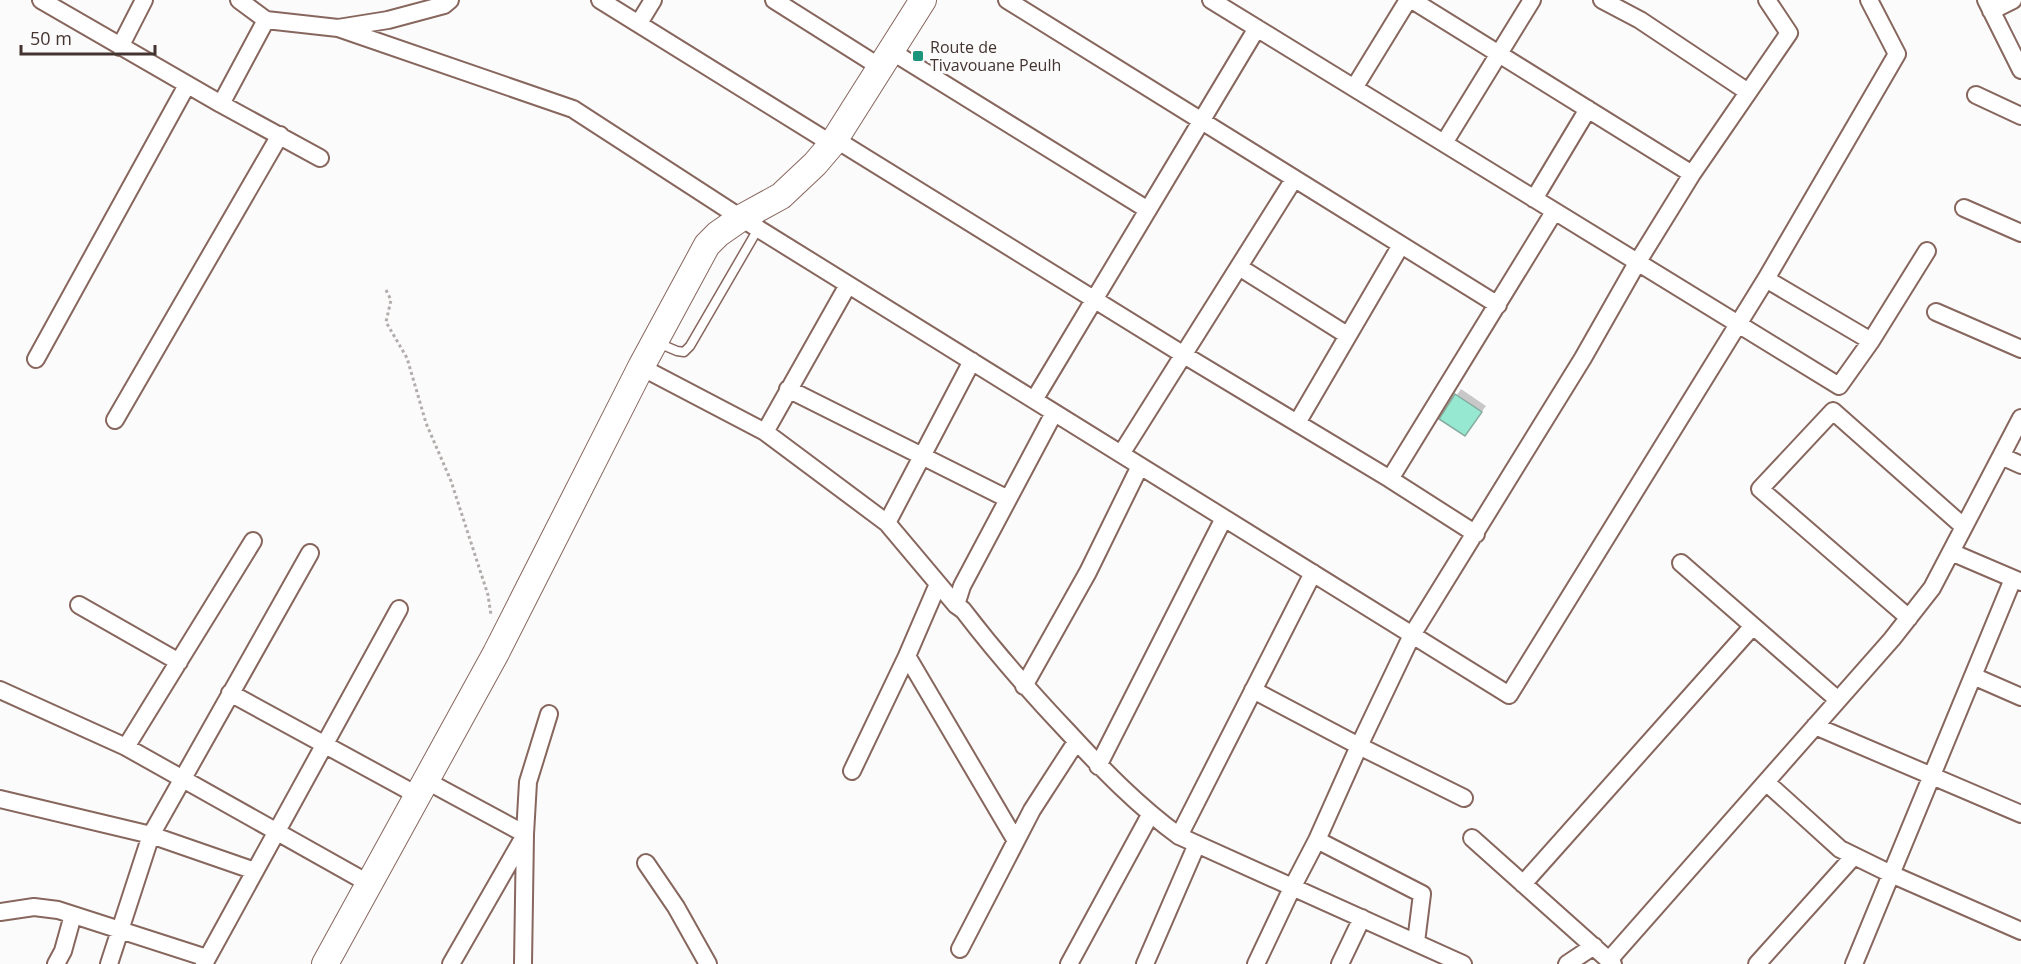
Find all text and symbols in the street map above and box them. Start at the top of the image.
scale bar [21,18,154,56]
text: 50 m [30,26,72,50]
place label: Route de Tivavouane Peulh [930,36,1061,76]
marker: Route de Tivavouane Peulh [911,49,925,63]

